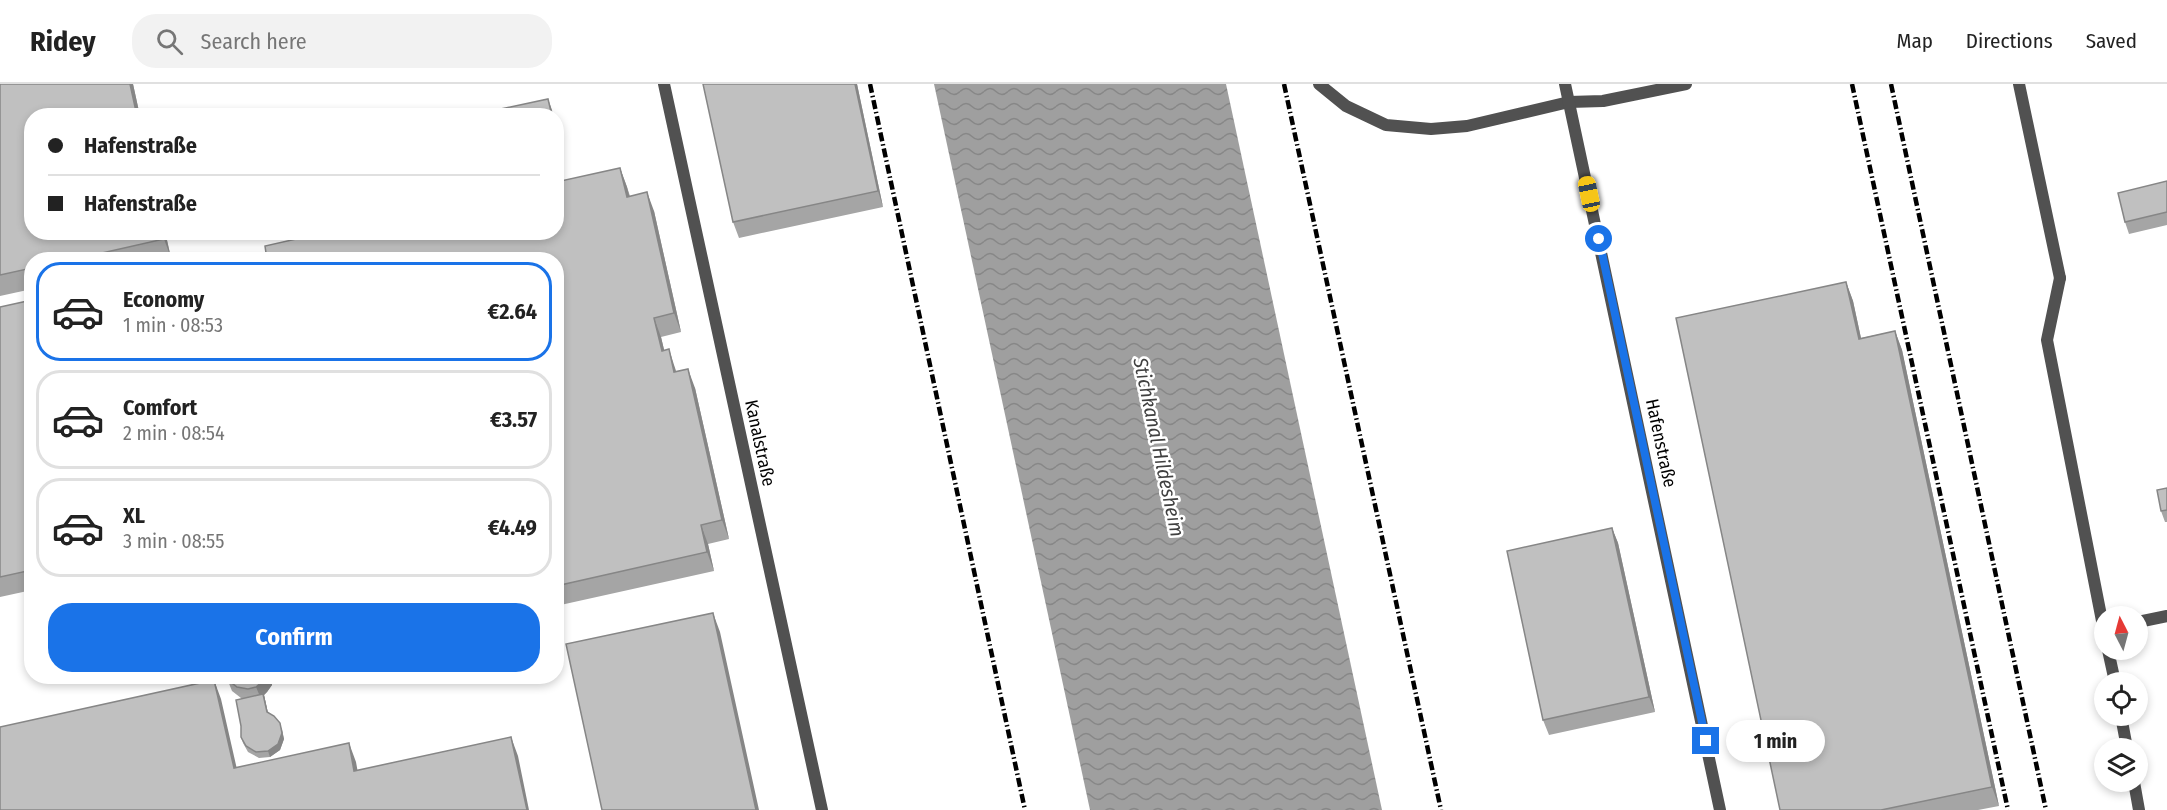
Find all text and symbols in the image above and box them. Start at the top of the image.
search box [132,14,552,68]
text: Ridey [30,25,96,58]
icon: search [153,25,186,58]
text: Search here [201,28,307,55]
text: Map [1896,28,1933,54]
text: Directions [1966,28,2053,54]
text: Saved [2086,28,2137,54]
text: Hafenstraße [84,132,197,159]
car [1576,175,1602,213]
text: Hafenstraße [84,190,197,217]
route start [1585,225,1612,252]
icon: car [51,285,105,339]
text: Economy [123,286,204,313]
text: €2.64 [488,298,537,325]
text: 1 min · 08:53 [123,313,223,337]
water label: Stichkanal Hildesheim [1128,354,1190,539]
icon: car [51,393,105,447]
text: Comfort [123,394,197,421]
street label: Hafenstraße [1641,397,1681,489]
street label: Kanalstraße [740,398,780,488]
text: €3.57 [490,406,537,433]
text: 2 min · 08:54 [123,421,225,445]
icon: car [51,501,105,555]
text: XL [123,502,145,529]
text: €4.49 [488,514,537,541]
text: 3 min · 08:55 [123,529,224,553]
button: Confirm [48,603,540,672]
north arrow [2094,606,2148,660]
map controls [2094,606,2148,792]
button: locate [2094,672,2148,726]
callout: 1 min [1727,720,1826,762]
route end [1692,727,1719,754]
text: 1 min [1754,729,1797,753]
button: layers [2094,738,2148,792]

